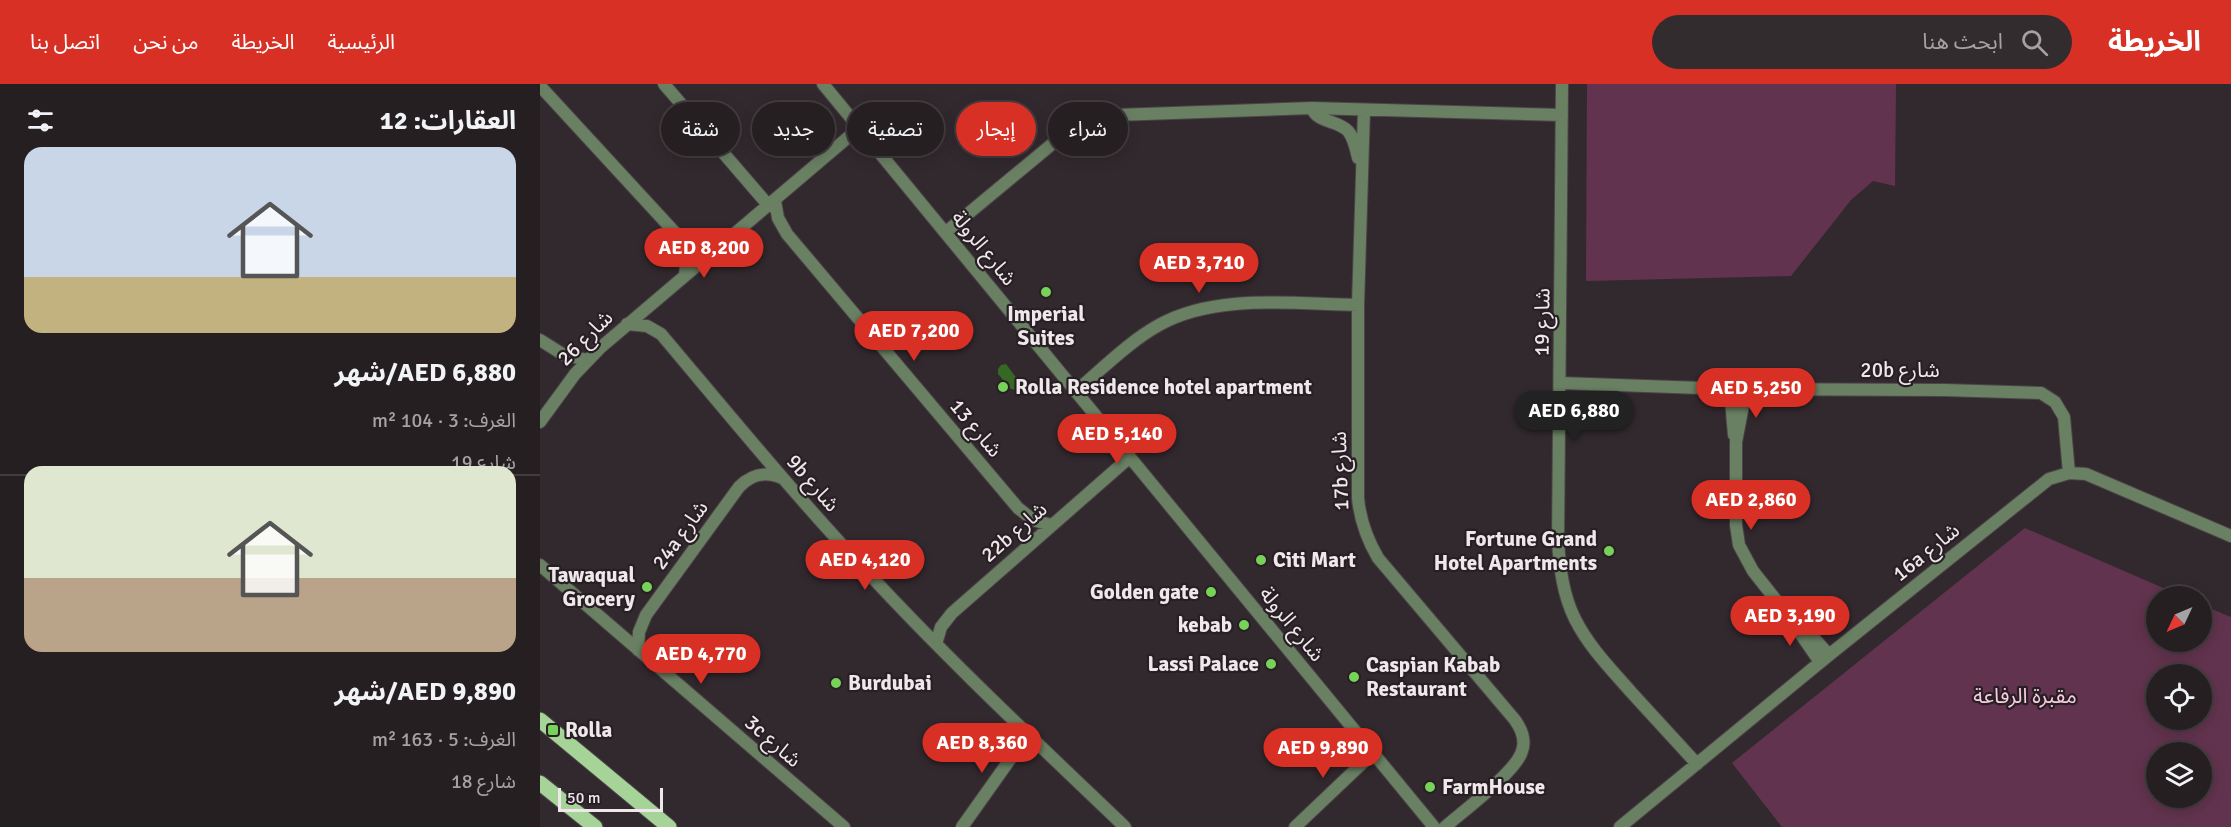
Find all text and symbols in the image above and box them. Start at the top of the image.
search box [1652,15,2072,69]
text: الخريطة [2108,25,2201,59]
icon: search [2018,26,2051,59]
text: ابحث هنا [1922,28,2003,55]
text: اتصل بنا [30,29,100,55]
text: من نحن [133,29,198,55]
text: الخريطة [231,29,294,55]
text: الرئيسية [327,29,395,55]
chip: شقة [661,102,740,156]
chip: جديد [752,102,835,156]
chip: تصفية [847,102,944,156]
chip: إيجار [956,102,1036,156]
chip: شراء [1048,102,1128,156]
icon: filters [24,104,57,137]
text: العقارات: 12 [380,105,516,137]
icon: home [216,186,324,294]
street label: شارع الرولة [944,205,1022,292]
pin: AED 8,200 [635,228,773,279]
text: AED 8,200 [658,235,750,260]
pin: AED 3,710 [1130,243,1268,294]
text: AED 3,710 [1153,250,1245,275]
marker: Imperial Suites [1039,285,1053,299]
street label: شارع 19 [1528,288,1558,356]
place label: Imperial Suites [1007,301,1085,351]
street label: شارع 26 [552,305,620,373]
pin: AED 7,200 [845,311,983,362]
text: AED 7,200 [868,318,960,343]
text: AED 6,880/شهر [335,357,516,389]
street label: 20b شارع [1860,357,1940,385]
pin: AED 5,250 [1687,368,1825,419]
place label: Rolla Residence hotel apartment [1015,374,1312,400]
text: AED 5,250 [1710,375,1802,400]
marker: Rolla Residence hotel apartment [996,380,1010,394]
pin: AED 6,880 [1505,391,1643,442]
street label: شارع 13 [943,394,1008,464]
text: AED 6,880 [1528,398,1620,423]
text: الغرف: 3 · 104 m² [372,408,516,433]
pin: AED 5,140 [1048,414,1186,465]
text: AED 5,140 [1071,421,1163,446]
street label: 17b شارع [1326,431,1356,511]
street label: 9b شارع [779,449,845,518]
text: شارع 19 [451,450,516,475]
pin: AED 2,860 [1682,480,1820,531]
text: AED 2,860 [1705,487,1797,512]
street label: 24a شارع [646,495,715,576]
street label: 22b شارع [976,496,1054,569]
icon: home [216,505,324,613]
street label: 16a شارع [1887,517,1966,588]
place label: Fortune Grand Hotel Apartments [1434,526,1597,576]
pin: AED 4,120 [796,540,934,591]
marker: Fortune Grand Hotel Apartments [1602,544,1616,558]
text: AED 4,120 [819,547,911,572]
place label: Citi Mart [1273,547,1356,573]
marker: Citi Mart [1254,553,1268,567]
place label: Tawaqual Grocery [549,562,636,612]
place label: Golden gate [1090,579,1199,605]
marker: Tawaqual Grocery [640,580,654,594]
street label: شارع الرولة [1252,581,1330,668]
marker: Golden gate [1204,585,1218,599]
north arrow [2146,586,2212,652]
map controls [2146,586,2212,808]
pin: AED 3,190 [1721,596,1859,647]
text: AED 3,190 [1744,603,1836,628]
place label: kebab [1178,612,1232,638]
marker: kebab [1237,618,1251,632]
pin: AED 4,770 [632,634,770,685]
text: AED 4,770 [655,641,747,666]
place label: Lassi Palace [1147,651,1259,677]
place label: Caspian Kabab Restaurant [1366,652,1500,702]
marker: Lassi Palace [1264,657,1278,671]
button: locate [2146,664,2212,730]
place label: Burdubai [848,670,932,696]
marker: Caspian Kabab Restaurant [1347,670,1361,684]
text: AED 9,890/شهر [335,676,516,708]
marker: Burdubai [829,676,843,690]
park label: مقبرة الرفاعة [1973,683,2077,709]
street label: 3c شارع [738,709,807,774]
place label: Rolla [565,717,613,743]
marker: Rolla [546,723,560,737]
pin: AED 8,360 [913,723,1051,774]
text: الغرف: 5 · 163 m² [372,727,516,752]
pin: AED 9,890 [1254,728,1392,779]
text: AED 8,360 [936,730,1028,755]
text: AED 9,890 [1277,735,1369,760]
button: layers [2146,742,2212,808]
text: شارع 18 [451,769,516,794]
place label: FarmHouse [1442,774,1545,800]
marker: FarmHouse [1423,780,1437,794]
scale bar [558,785,663,812]
text: 50 m [567,788,601,808]

